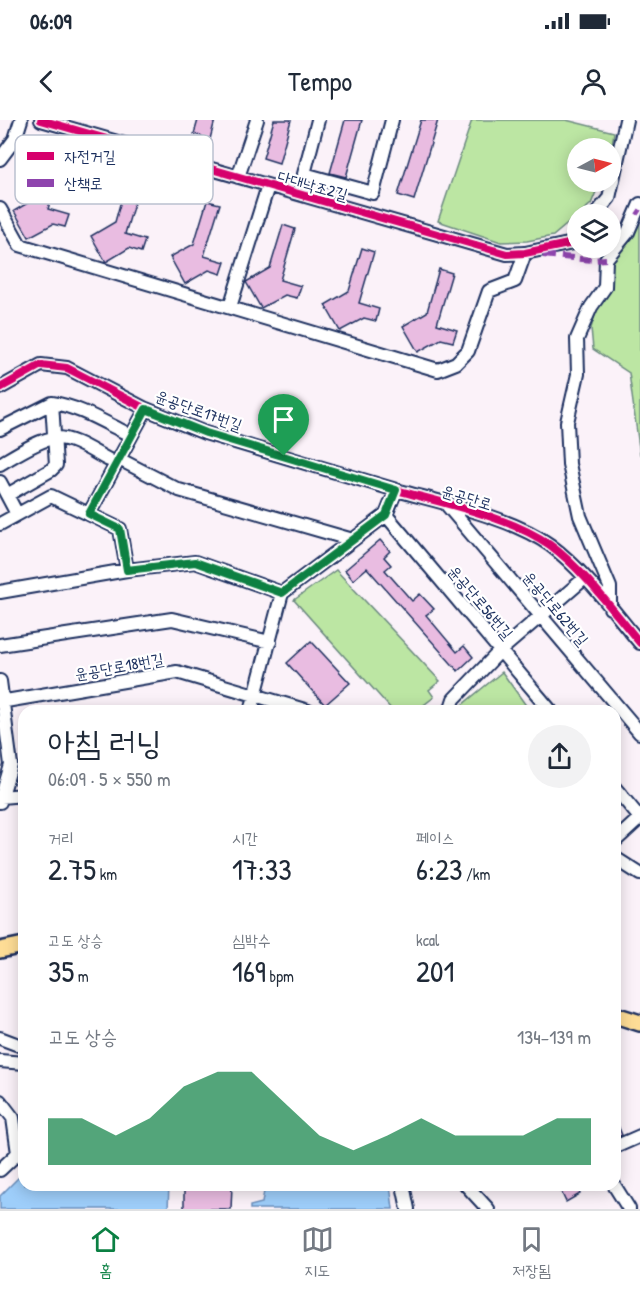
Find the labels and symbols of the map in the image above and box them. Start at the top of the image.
legend [15,135,213,204]
north arrow [567,138,621,192]
text: 자전거길 [64,145,116,167]
street label: 다대낙조2길 [275,165,351,206]
text: 산책로 [64,172,103,194]
street label: 윤공단로17번길 [152,384,246,436]
pin [258,394,309,456]
street label: 윤공단로 [439,479,495,515]
street label: 윤공단로56번길 [444,560,519,644]
street label: 윤공단로62번길 [518,566,594,650]
street label: 윤공단로18번길 [73,647,165,685]

